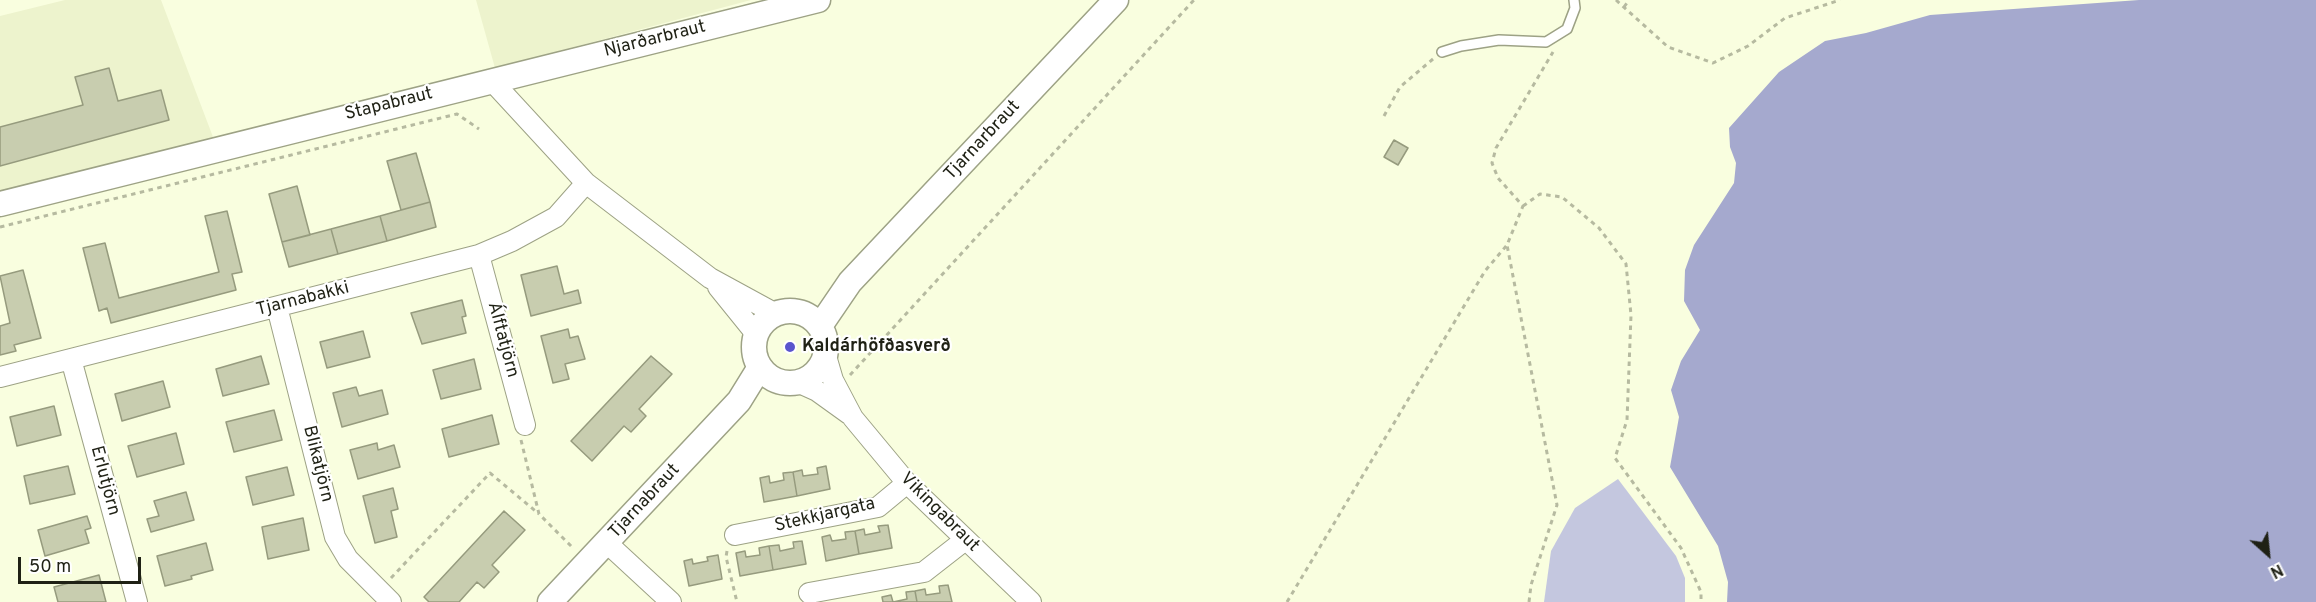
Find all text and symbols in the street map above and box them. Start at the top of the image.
street label: Njarðarbraut [602,17,708,63]
street label: Stapabraut [343,84,435,126]
street label: Tjarnarbraut [940,96,1026,186]
street label: Tjarnabakki [254,278,352,322]
street label: Álftatjörn [482,300,522,380]
place label: Kaldárhöfðasverð [802,336,951,358]
marker: Kaldárhöfðasverð [783,340,797,354]
street label: Blikatjörn [297,424,337,504]
street label: Erlutjörn [84,444,124,518]
street label: Tjarnabraut [605,460,685,544]
street label: Vikingabraut [895,469,983,557]
street label: Stekkjargata [773,494,877,538]
north arrow [2238,524,2298,584]
scale bar [21,545,144,583]
text: 50 m [29,556,71,579]
text: N [2267,559,2286,582]

